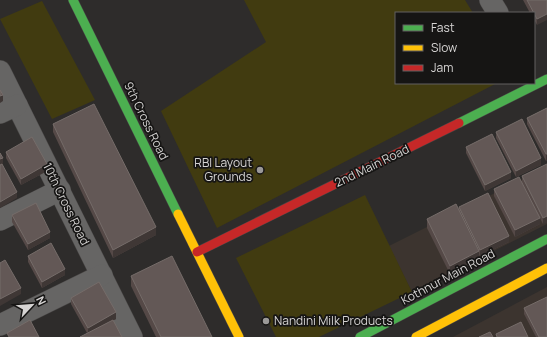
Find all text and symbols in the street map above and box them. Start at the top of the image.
legend [395,12,535,84]
text: Fast [431,19,455,36]
text: Slow [431,39,457,56]
text: Jam [431,59,453,76]
street label: 9th Cross Road [120,79,173,163]
street label: 2nd Main Road [332,140,412,191]
place label: RBI Layout Grounds [194,154,252,185]
street label: 10th Cross Road [39,160,94,248]
marker: RBI Layout Grounds [255,165,265,175]
street label: Kothnur Main Road [398,245,498,309]
north arrow [12,285,52,325]
text: N [33,294,50,307]
place label: Nandini Milk Products [274,312,393,329]
marker: Nandini Milk Products [261,316,271,326]

